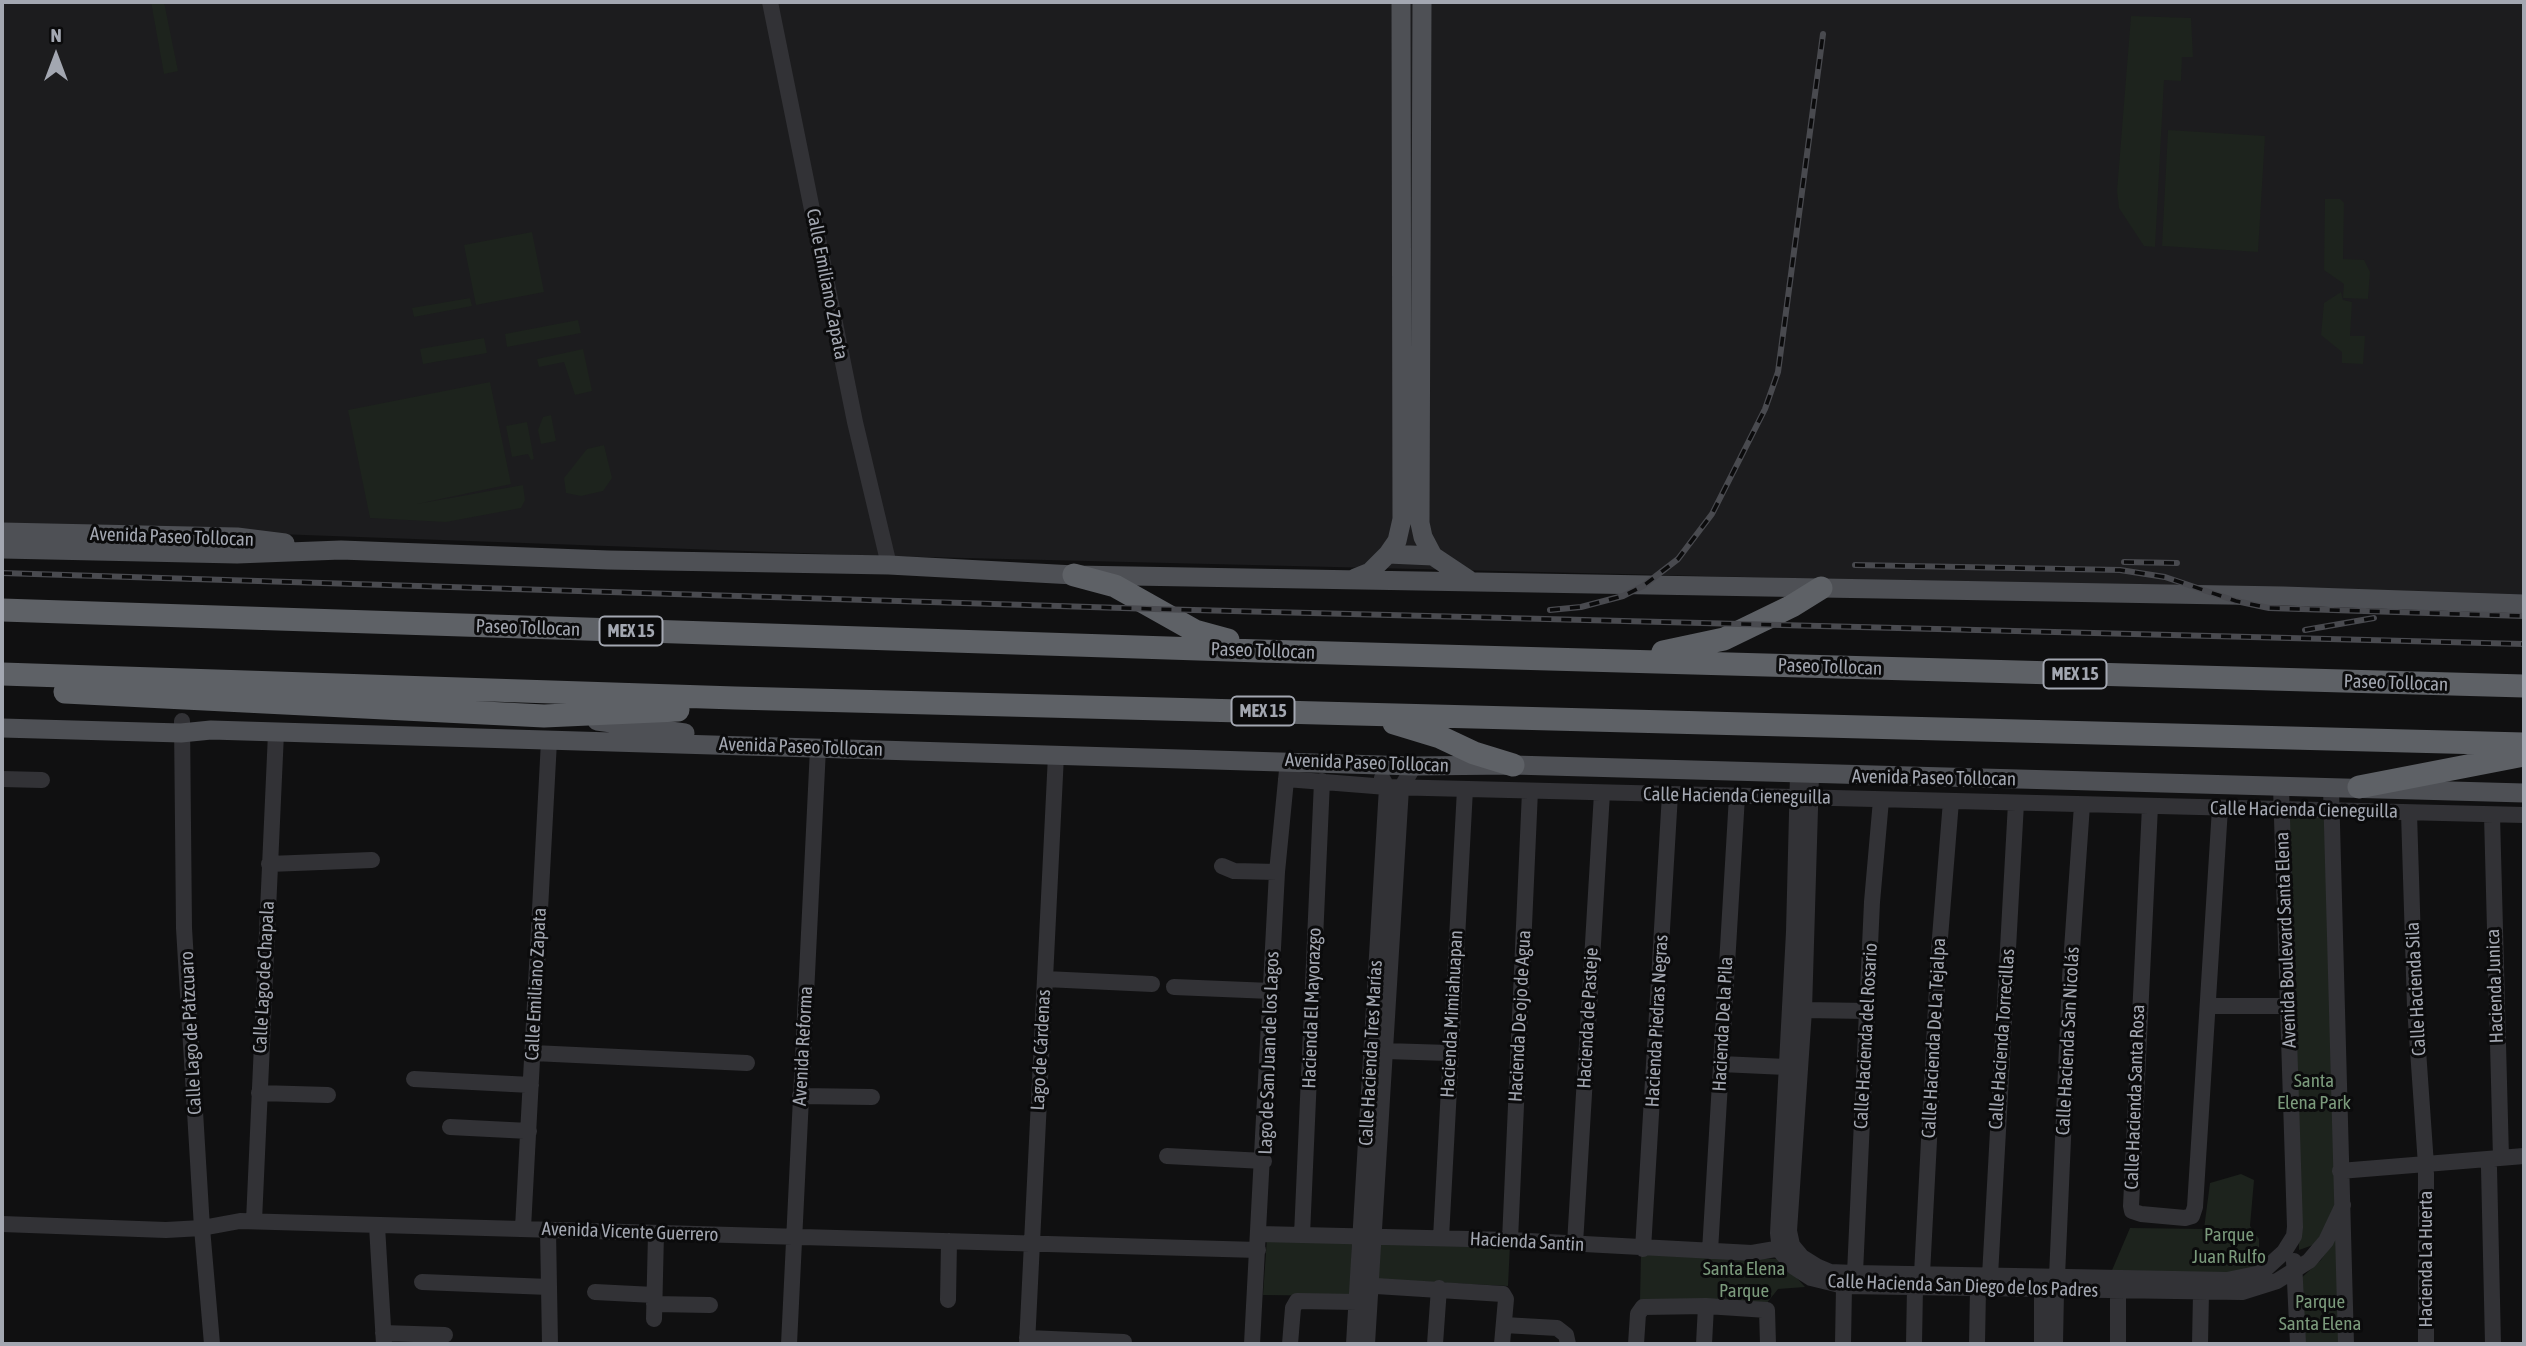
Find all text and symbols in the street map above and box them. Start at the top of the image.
north arrow [21,21,91,91]
text: N [50,24,62,46]
street label: Calle Emiliano Zapata [801,207,853,361]
street label: Avenida Paseo Tollocan [90,523,254,551]
street label: Paseo Tollocan [475,615,581,641]
road number: MEX 15 [600,616,662,646]
street label: Paseo Tollocan [1210,638,1316,664]
street label: Paseo Tollocan [1777,654,1883,680]
road number: MEX 15 [2044,660,2106,688]
street label: Paseo Tollocan [2343,670,2449,696]
road number: MEX 15 [1232,696,1294,726]
street label: Avenida Paseo Tollocan [719,733,883,761]
street label: Avenida Paseo Tollocan [1285,749,1449,777]
street label: Avenida Paseo Tollocan [1852,765,2016,791]
street label: Calle Hacienda Cieneguilla [1643,783,1831,809]
street label: Calle Hacienda Cieneguilla [2210,797,2398,823]
street label: Avenida Boulevard Santa Elena [2271,832,2301,1048]
street label: Calle Lago de Chapala [249,900,279,1054]
street label: Calle Emiliano Zapata [521,907,551,1061]
street label: Calle Hacienda Sila [2401,921,2431,1057]
street label: Hacienda El Mayorazgo [1298,927,1326,1089]
street label: Hacienda Junica [2482,929,2508,1043]
street label: Hacienda Mimiahuapan [1436,930,1468,1098]
street label: Hacienda De ojo de Agua [1504,930,1536,1102]
street label: Hacienda Piedras Negras [1641,934,1673,1108]
street label: Calle Hacienda De La Tejalpa [1917,937,1951,1139]
street label: Calle Hacienda del Rosario [1850,942,1882,1130]
street label: Calle Hacienda San Nicolás [2052,946,2084,1136]
street label: Hacienda de Pasteje [1573,947,1603,1089]
street label: Calle Hacienda Torrecillas [1984,948,2020,1130]
street label: Calle Lago de Pátzcuaro [175,951,207,1115]
street label: Lago de San Juan de los Lagos [1254,951,1284,1155]
street label: Hacienda De la Pila [1708,956,1738,1092]
street label: Calle Hacienda Tres Marías [1355,960,1387,1146]
street label: Avenida Reforma [788,985,818,1107]
street label: Lago de Cárdenas [1026,989,1056,1111]
street label: Calle Hacienda Santa Rosa [2120,1004,2150,1190]
park label: Santa Elena Park [2277,1070,2351,1114]
street label: Hacienda La Huerta [2415,1191,2437,1327]
street label: Avenida Vicente Guerrero [541,1218,719,1246]
park label: Parque Juan Rulfo [2192,1224,2266,1268]
street label: Hacienda Santin [1469,1228,1585,1256]
park label: Santa Elena Parque [1703,1258,1785,1302]
street label: Calle Hacienda San Diego de los Padres [1827,1270,2099,1302]
park label: Parque Santa Elena [2279,1291,2361,1335]

